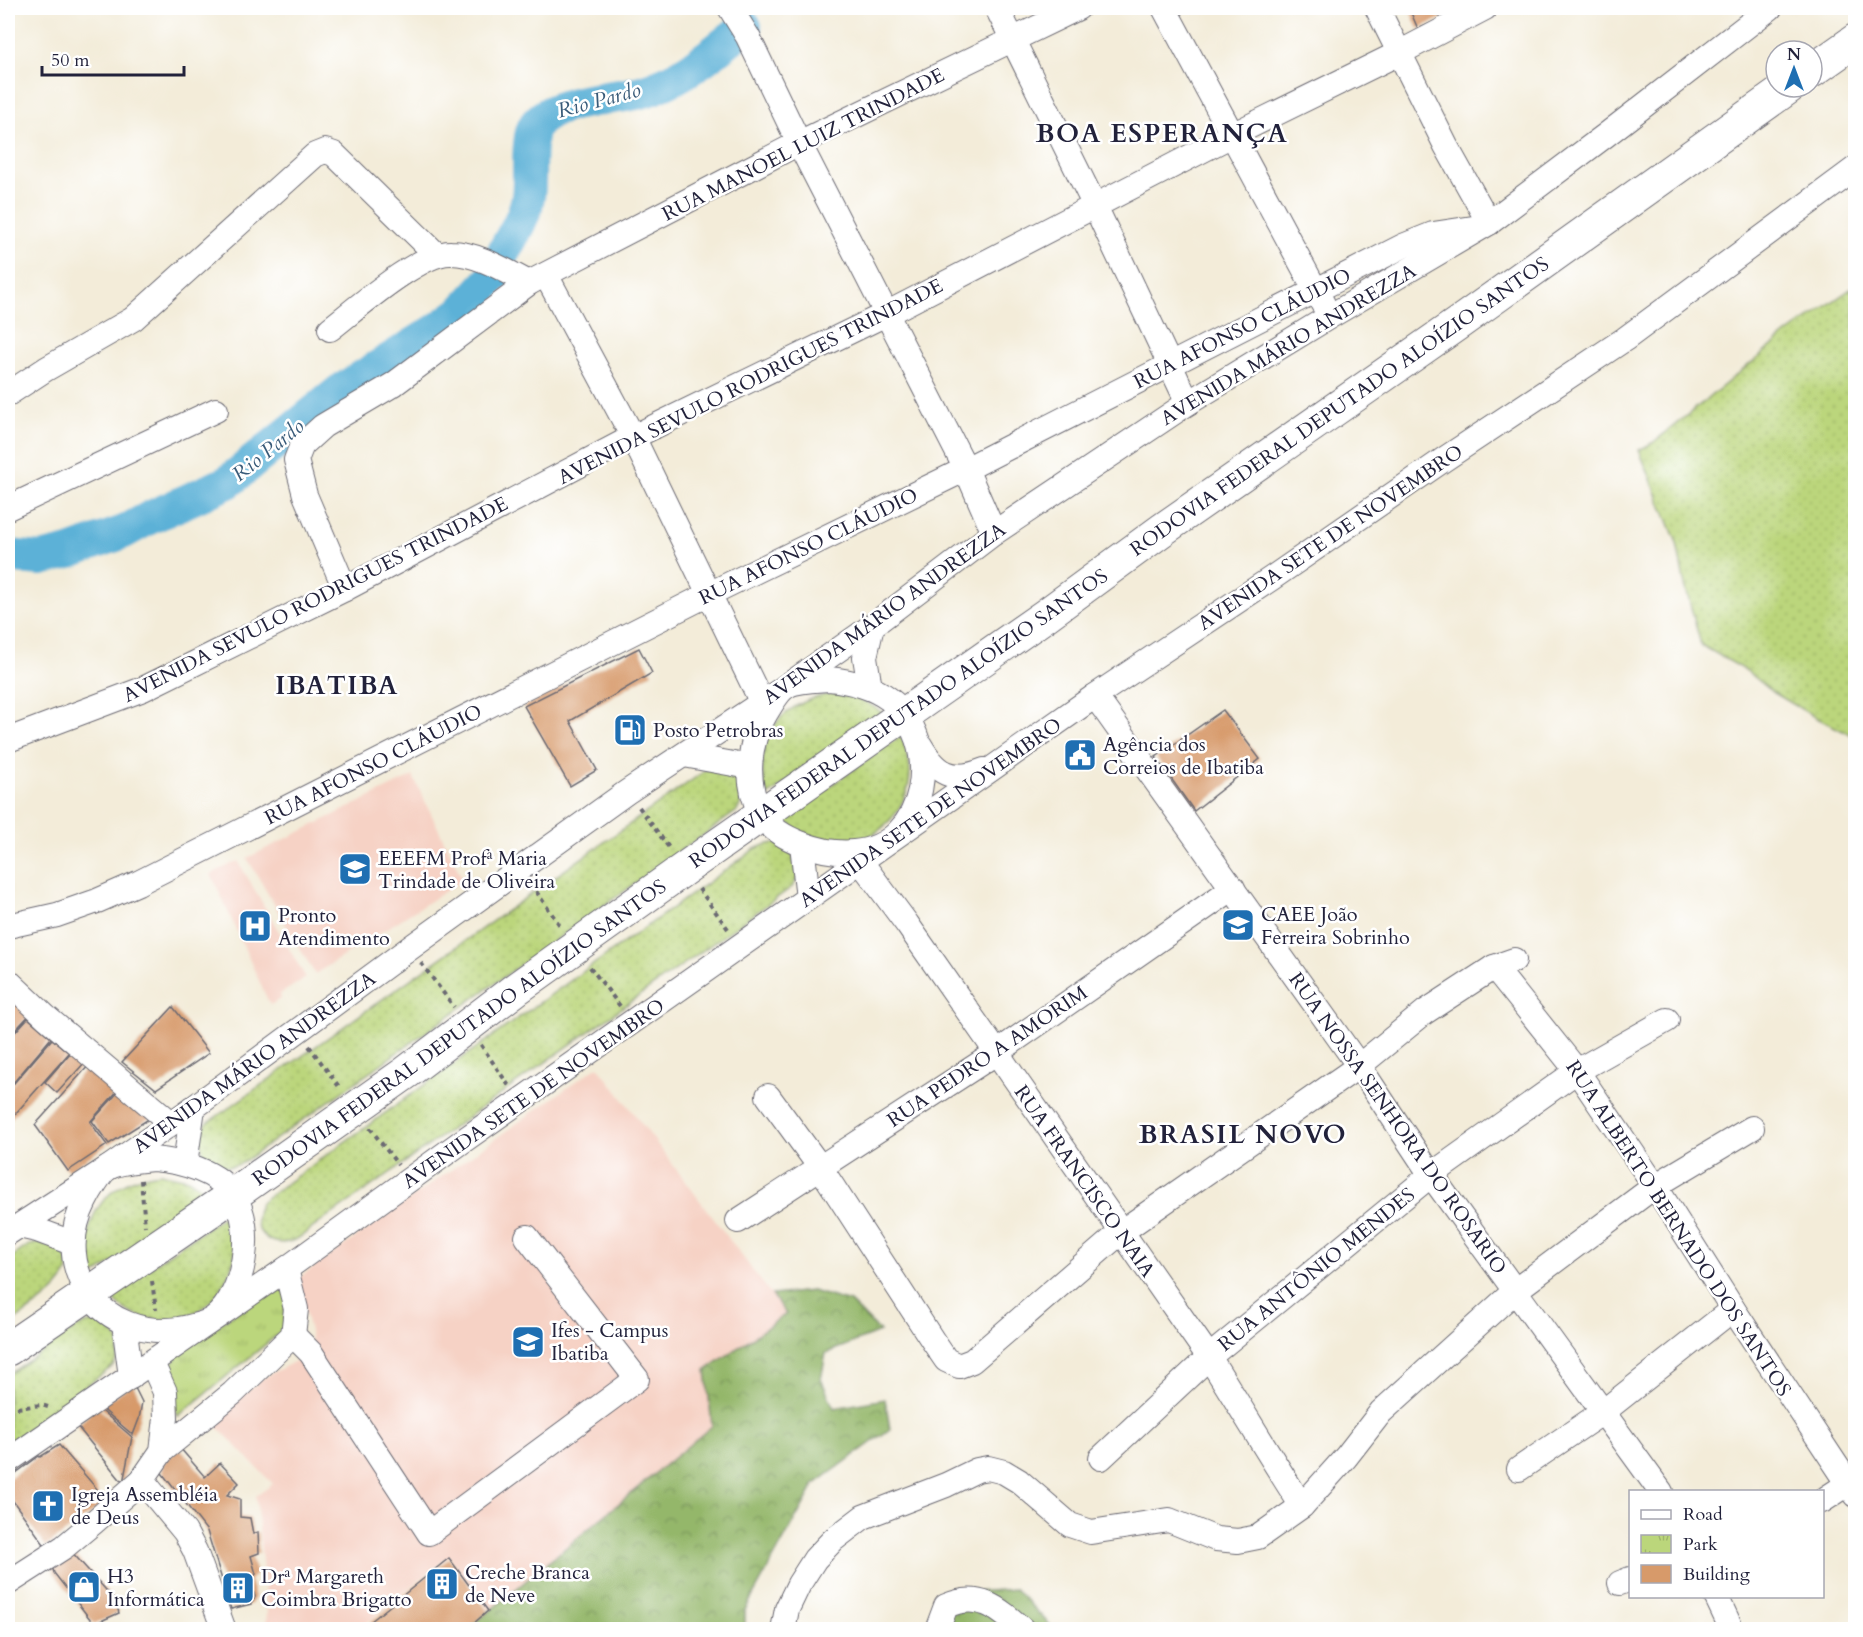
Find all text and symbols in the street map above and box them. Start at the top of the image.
scale bar [42,39,184,77]
north arrow [1764,39,1824,99]
text: N [1787,44,1801,66]
text: 50 m [51,48,90,73]
street label: RUA MANOEL LUIZ TRINDADE [657,61,949,228]
water label: Rio Pardo [554,75,644,126]
district label: BOA ESPERANÇA [1036,116,1288,151]
street label: RODOVIA FEDERAL DEPUTADO ALOÍZIO SANTOS [1124,250,1554,562]
street label: AVENIDA MÁRIO ANDREZZA [1155,257,1422,432]
street label: RUA AFONSO CLÁUDIO [1129,262,1356,395]
street label: AVENIDA SEVULO RODRIGUES TRINDADE [553,272,947,491]
water label: Rio Pardo [226,412,311,489]
street label: AVENIDA SETE DE NOVEMBRO [1192,438,1468,637]
street label: RUA AFONSO CLÁUDIO [694,482,922,611]
street label: AVENIDA SEVULO RODRIGUES TRINDADE [118,490,512,709]
street label: AVENIDA MÁRIO ANDREZZA [757,516,1012,711]
street label: RODOVIA FEDERAL DEPUTADO ALOÍZIO SANTOS [683,562,1113,874]
district label: IBATIBA [275,668,399,703]
street label: RUA AFONSO CLÁUDIO [260,698,487,831]
street label: AVENIDA SETE DE NOVEMBRO [794,711,1067,914]
fuel station icon: Posto Petrobras [612,712,648,748]
place label: Posto Petrobras [653,717,784,744]
place label: Agência dos Correios de Ibatiba [1103,731,1264,781]
public building icon: Agência dos Correios de Ibatiba [1062,737,1098,773]
place label: EEEFM Profª Maria Trindade de Oliveira [378,845,556,895]
school or university icon: EEEFM Profª Maria Trindade de Oliveira [337,851,373,887]
street label: RODOVIA FEDERAL DEPUTADO ALOÍZIO SANTOS [247,873,672,1192]
place label: CAEE João Ferreira Sobrinho [1261,901,1410,951]
place label: Pronto Atendimento [278,902,390,952]
school or university icon: CAEE João Ferreira Sobrinho [1220,907,1256,943]
hospital icon: Pronto Atendimento [237,908,273,944]
street label: AVENIDA MÁRIO ANDREZZA [127,965,382,1160]
street label: RUA NOSSA SENHORA DO ROSARIO [1282,967,1513,1280]
street label: RUA PEDRO A AMORIM [882,979,1093,1134]
street label: AVENIDA SETE DE NOVEMBRO [397,992,670,1195]
street label: RUA ALBERTO BERNADO DOS SANTOS [1560,1055,1798,1401]
street label: RUA FRANCISCO NAIA [1008,1080,1162,1283]
district label: BRASIL NOVO [1139,1117,1347,1152]
street label: RUA ANTÔNIO MENDES [1212,1181,1421,1357]
place label: Ifes - Campus Ibatiba [551,1317,669,1367]
school or university icon: Ifes - Campus Ibatiba [510,1324,546,1360]
place label: Igreja Assembléia de Deus [71,1481,218,1531]
church icon: Igreja Assembléia de Deus [30,1488,66,1524]
legend [1629,1490,1824,1598]
text: Road [1683,1502,1723,1527]
text: Park [1683,1532,1718,1557]
place label: Creche Branca de Neve [465,1559,590,1609]
text: Building [1683,1562,1751,1587]
place label: H3 Informática [107,1563,205,1613]
place label: Drª Margareth Coimbra Brigatto [261,1563,412,1613]
building icon: Creche Branca de Neve [424,1566,460,1602]
shop icon: H3 Informática [66,1569,102,1605]
building icon: Drª Margareth Coimbra Brigatto [220,1570,256,1606]

